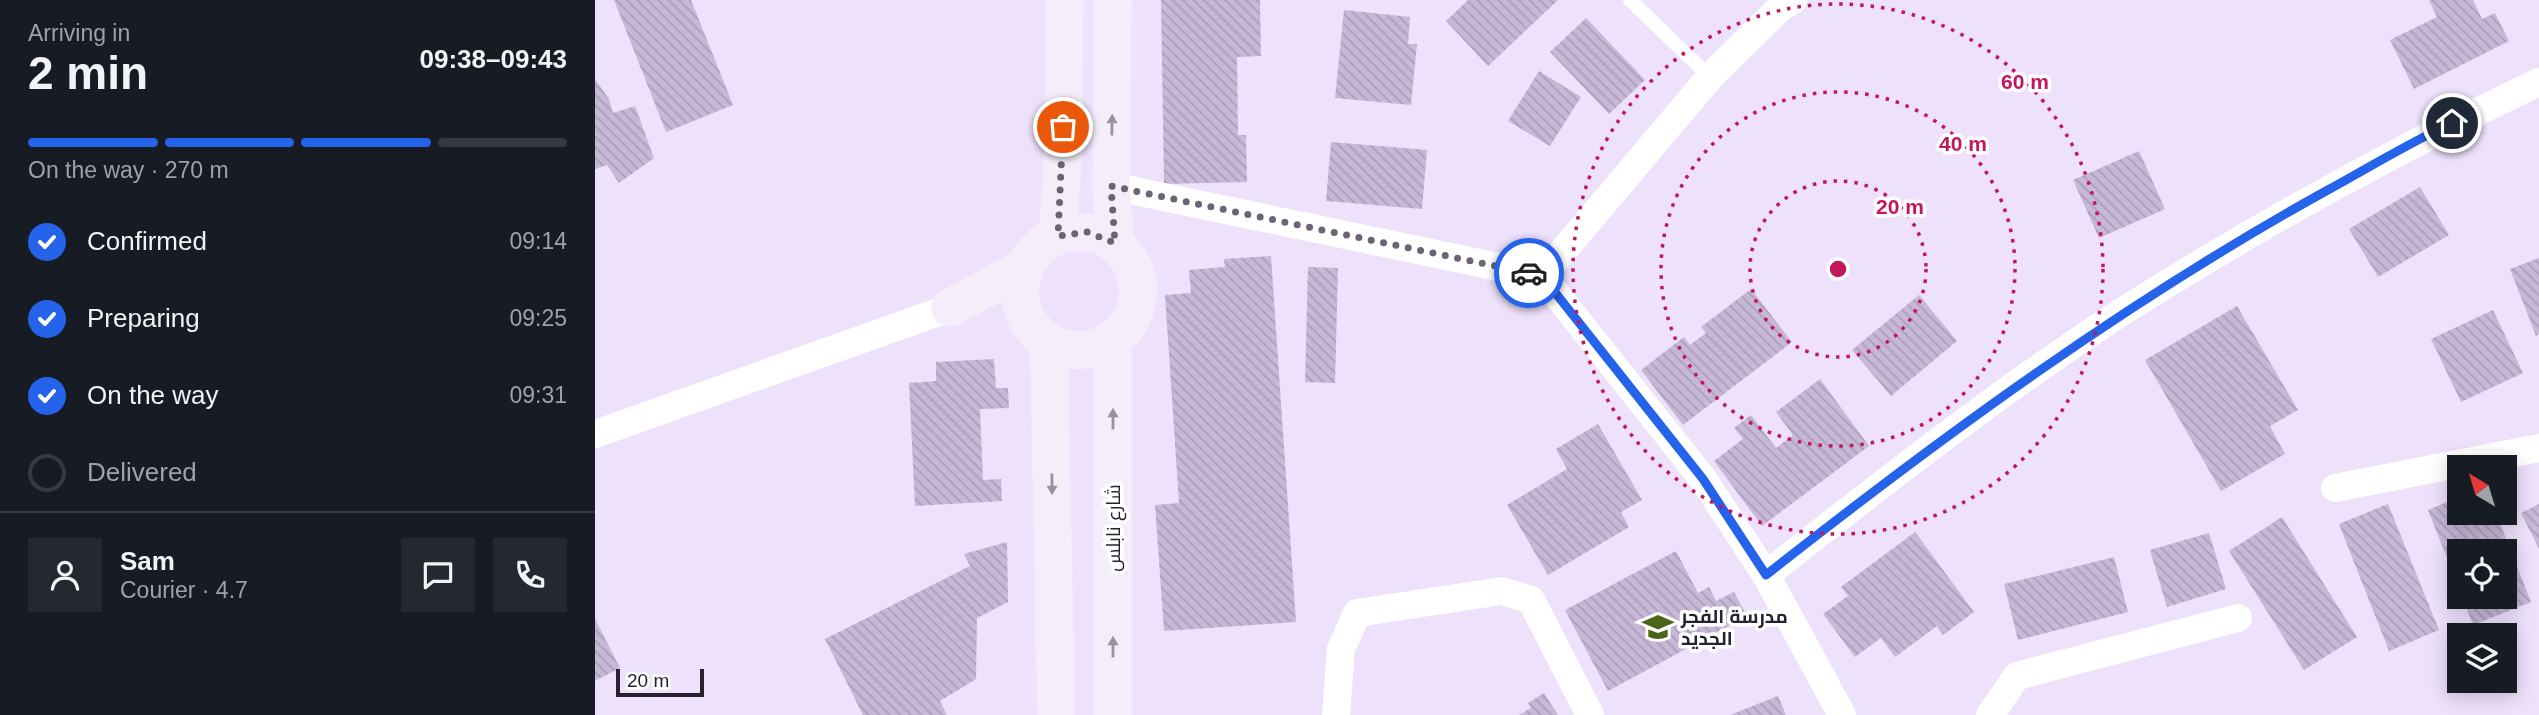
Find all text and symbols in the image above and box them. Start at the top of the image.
text: Arriving in [28,20,130,46]
text: 09:38–09:43 [420,44,567,74]
text: 2 min [28,47,148,99]
text: 60 m [2001,70,2049,93]
pin [2422,93,2482,153]
pin [1033,97,1093,157]
icon: home [2433,104,2471,142]
icon: bag [1044,108,1082,146]
one-way arrow [1106,114,1117,136]
text: 40 m [1939,132,1987,155]
text: On the way · 270 m [28,157,229,183]
text: 20 m [1876,195,1924,218]
icon: check [28,223,66,261]
text: Confirmed [87,226,207,256]
text: 09:14 [509,228,567,254]
courier [1494,238,1564,308]
icon: car [1510,254,1548,292]
centre of rings [1826,257,1850,281]
icon: check [28,300,66,338]
text: Preparing [87,303,200,333]
text: 09:25 [509,305,567,331]
icon: check [28,377,66,415]
text: On the way [87,380,219,410]
text: 09:31 [509,382,567,408]
one-way arrow [1107,408,1119,430]
north arrow [2447,455,2517,525]
map controls [2447,455,2517,693]
text: Delivered [87,457,197,487]
one-way arrow [1046,473,1057,495]
street label: شارع نابلس [1103,484,1127,572]
button: person [28,538,102,612]
button: chat [401,538,475,612]
button: phone [493,538,567,612]
button: locate [2447,539,2517,609]
text: Sam [120,546,175,576]
text: Courier · 4.7 [120,577,248,603]
place label: مدرسة الفجر الجديد [1680,606,1788,649]
school or university icon: مدرسة الفجر الجديد [1641,610,1675,644]
button: layers [2447,623,2517,693]
one-way arrow [1107,636,1119,658]
scale bar [616,666,703,698]
text: 20 m [627,670,669,691]

